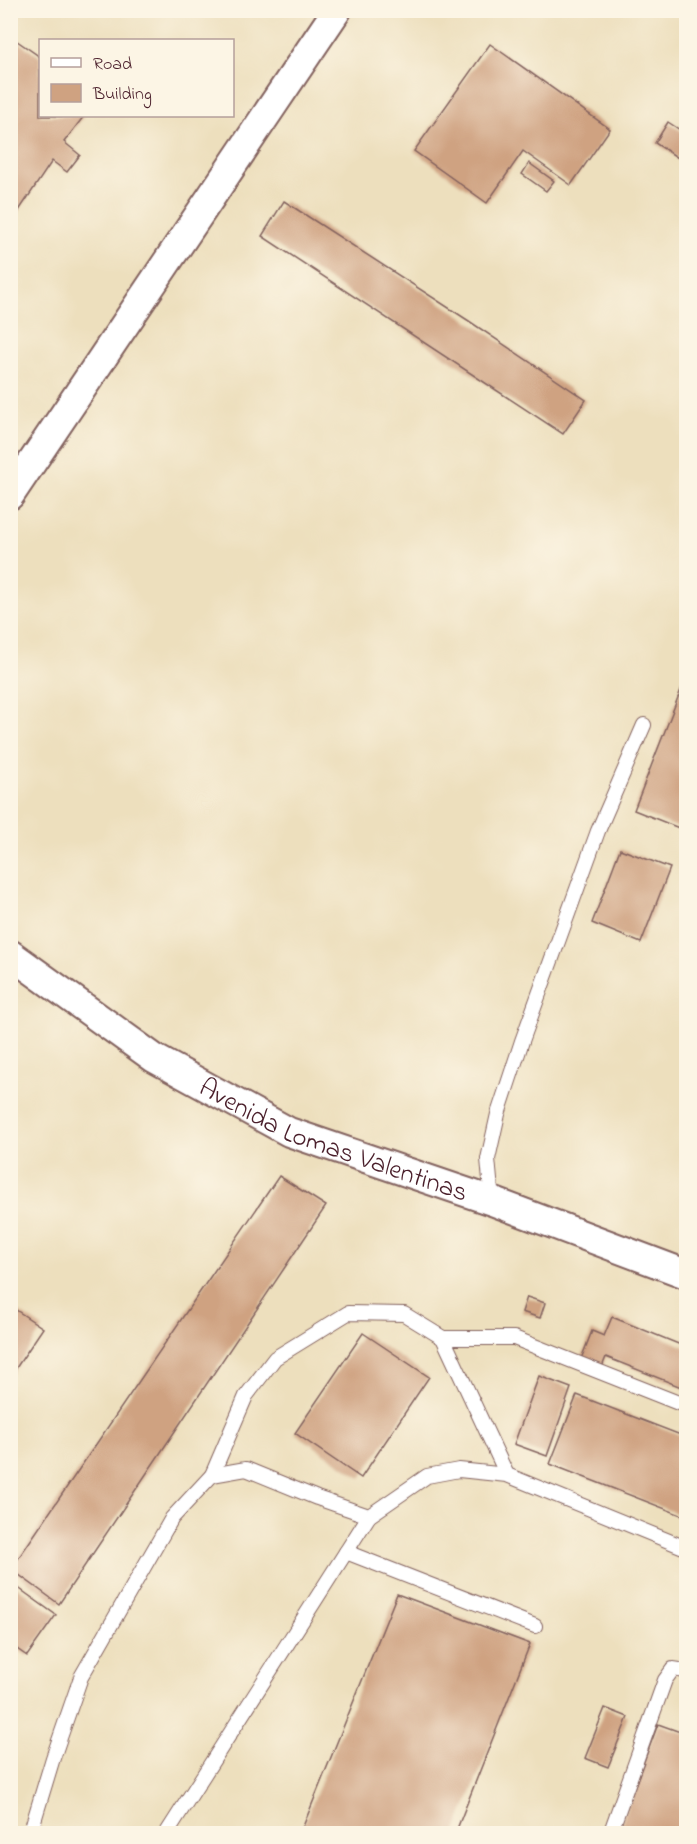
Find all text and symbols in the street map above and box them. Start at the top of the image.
legend [39,39,234,117]
text: Road [93,52,132,78]
text: Building [92,82,152,109]
street label: Avenida Lomas Valentinas [191,1069,473,1213]

